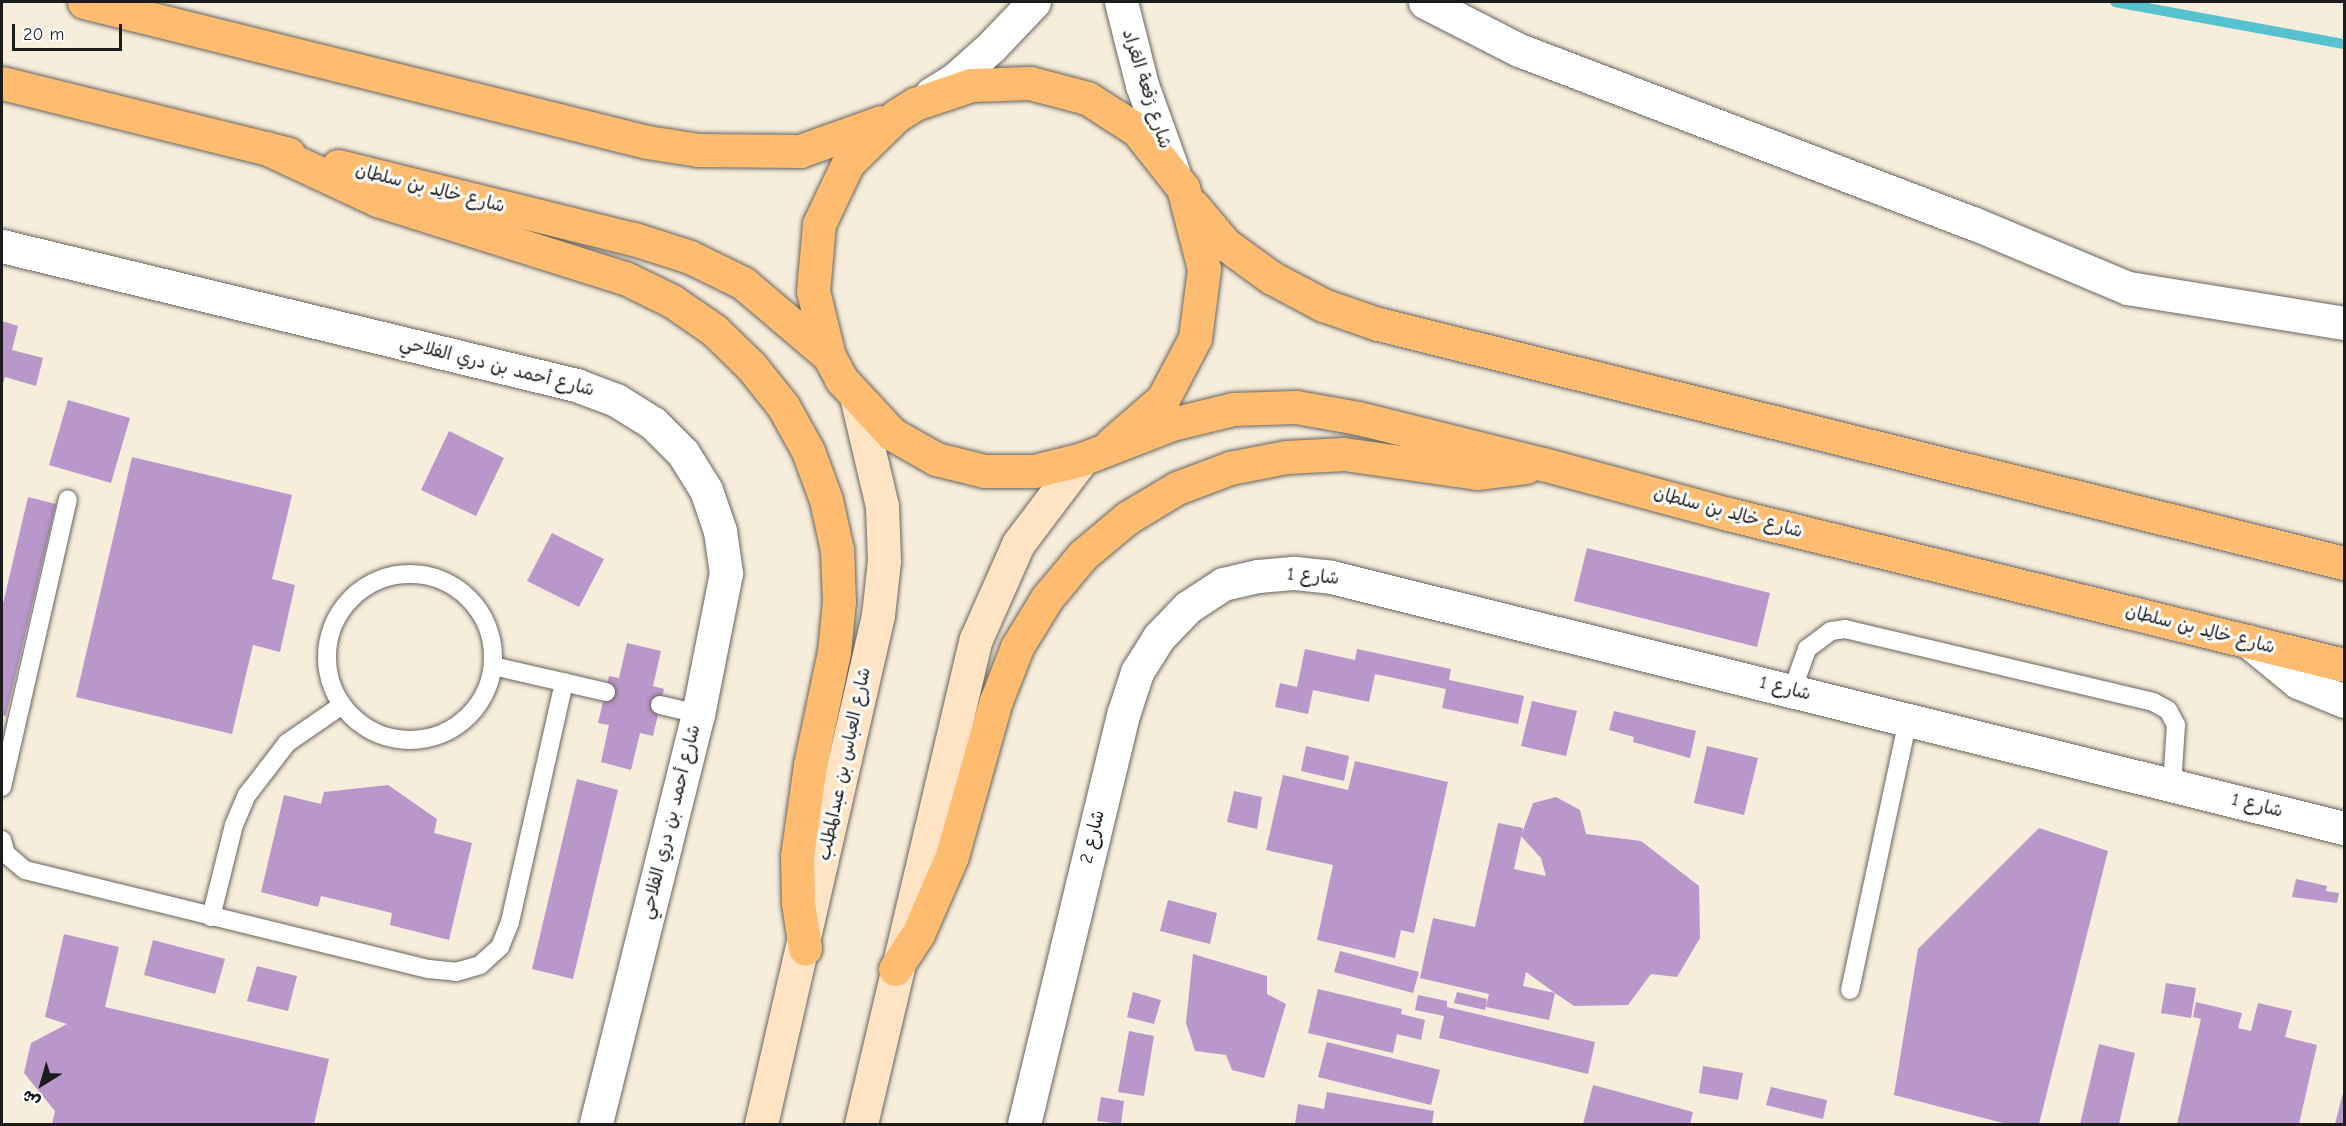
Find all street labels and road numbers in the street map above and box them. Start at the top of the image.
street label: شارع رَقعة العَراد [1117,27,1175,151]
street label: شارع خالِد بن سلطان [353,160,507,218]
street label: شارع أحمد بن دري الفلاحي [397,332,597,402]
street label: شارع خالِد بن سلطان [1651,483,1805,543]
street label: شارع 1 [1286,564,1340,590]
street label: شارع خالِد بن سلطان [2123,601,2277,659]
street label: شارع العباس بن عبدالمطلب [814,665,876,863]
street label: شارع 1 [1757,672,1813,706]
street label: شارع أحمد بن دري الفلاحي [636,722,706,922]
street label: شارع 1 [2229,789,2285,823]
street label: شارع 2 [1076,808,1110,866]

